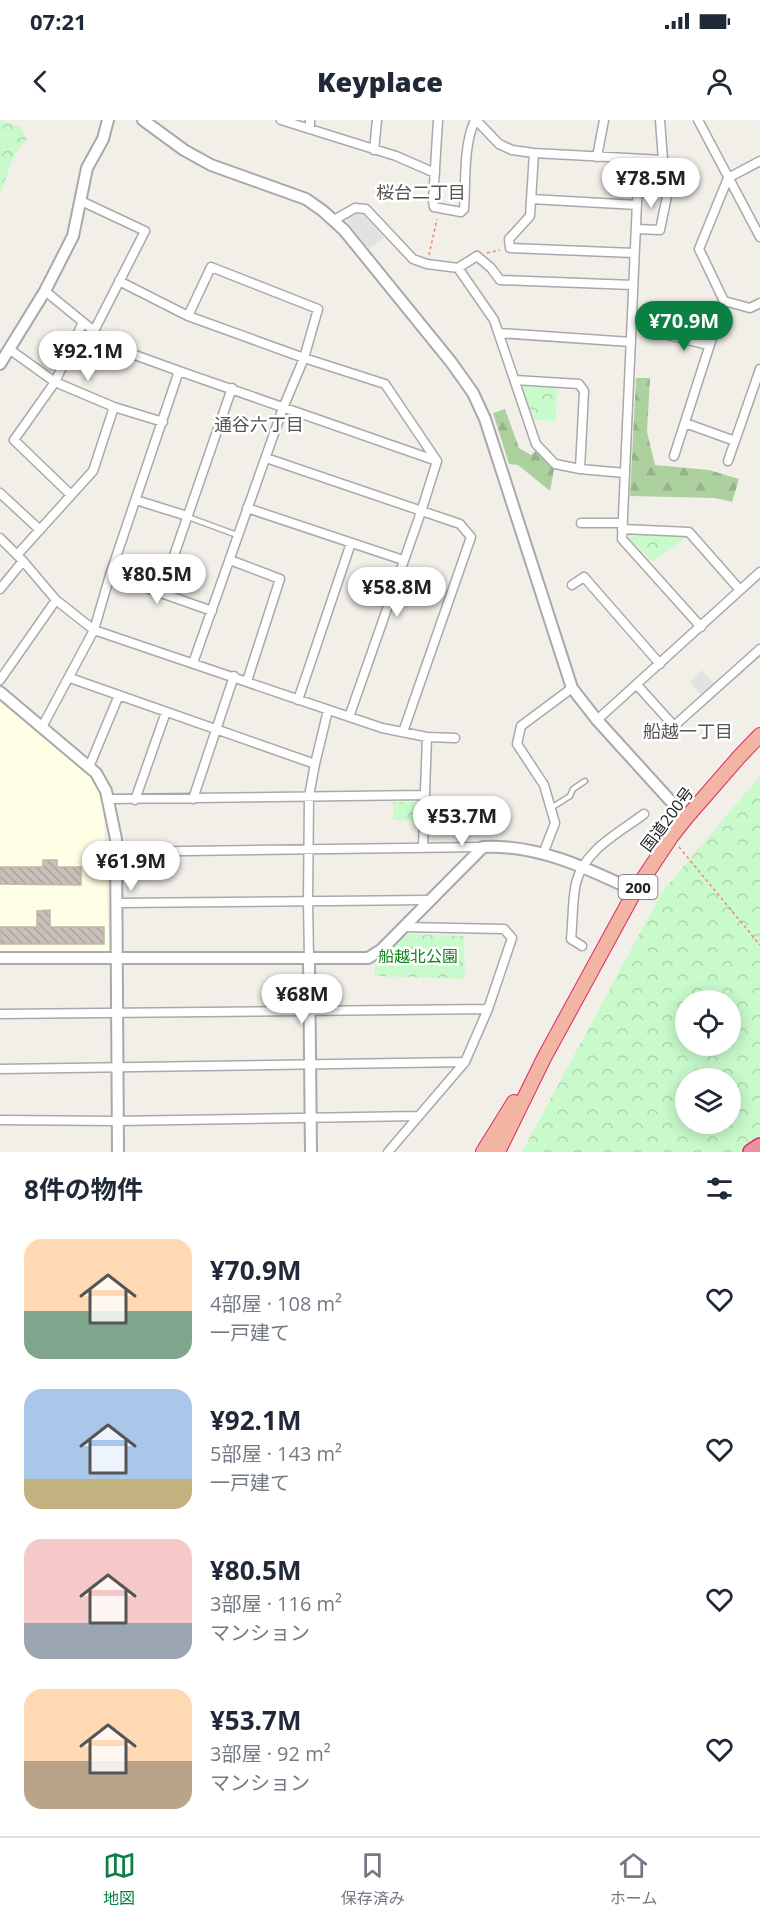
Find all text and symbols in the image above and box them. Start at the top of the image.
text: 07:21 [30,6,87,36]
text: Keyplace [317,63,443,100]
icon: back [24,65,57,98]
icon: person [703,65,736,98]
pin: ¥78.5M [602,158,700,209]
text: ¥78.5M [616,164,686,191]
district label: 桜台二丁目 [376,180,466,204]
pin: ¥70.9M [635,301,733,352]
text: ¥70.9M [649,307,719,334]
pin: ¥92.1M [39,331,137,382]
text: ¥92.1M [53,337,123,364]
district label: 通谷六丁目 [214,412,304,436]
pin: ¥80.5M [108,554,206,605]
text: ¥80.5M [122,560,192,587]
pin: ¥58.8M [348,567,446,618]
text: ¥58.8M [362,573,432,600]
district label: 船越一丁目 [643,719,733,743]
street label: 国道200号 [636,782,698,856]
pin: ¥53.7M [413,796,511,847]
text: ¥53.7M [427,802,497,829]
pin: ¥61.9M [82,841,180,892]
text: ¥61.9M [96,847,166,874]
road number: 200 [618,875,658,899]
park label: 船越北公園 [378,945,458,967]
pin: ¥68M [266,974,338,1025]
text: ¥68M [275,980,329,1007]
map controls [675,990,741,1134]
button: locate [675,990,741,1056]
button: layers [675,1068,741,1134]
text: 8件の物件 [24,1171,143,1207]
icon: filters [703,1172,736,1205]
text: ¥70.9M [210,1252,301,1288]
icon: home [72,1263,144,1335]
icon: heart [703,1283,736,1316]
text: 4部屋 · 108 m² [210,1290,342,1317]
text: 一戸建て [210,1319,290,1346]
text: ¥92.1M [210,1402,301,1438]
icon: home [72,1413,144,1485]
icon: heart [703,1433,736,1466]
text: 5部屋 · 143 m² [210,1440,342,1467]
text: 一戸建て [210,1469,290,1496]
text: ¥80.5M [210,1552,301,1588]
icon: home [72,1563,144,1635]
icon: heart [703,1583,736,1616]
text: 3部屋 · 116 m² [210,1590,342,1617]
text: マンション [210,1619,310,1646]
text: ¥53.7M [210,1702,301,1738]
icon: home [72,1713,144,1785]
icon: heart [703,1733,736,1766]
text: 3部屋 · 92 m² [210,1740,331,1767]
text: マンション [210,1769,310,1796]
tab: 地図 [103,1849,136,1909]
tab: 保存済み [341,1849,405,1909]
tab: ホーム [610,1849,657,1909]

